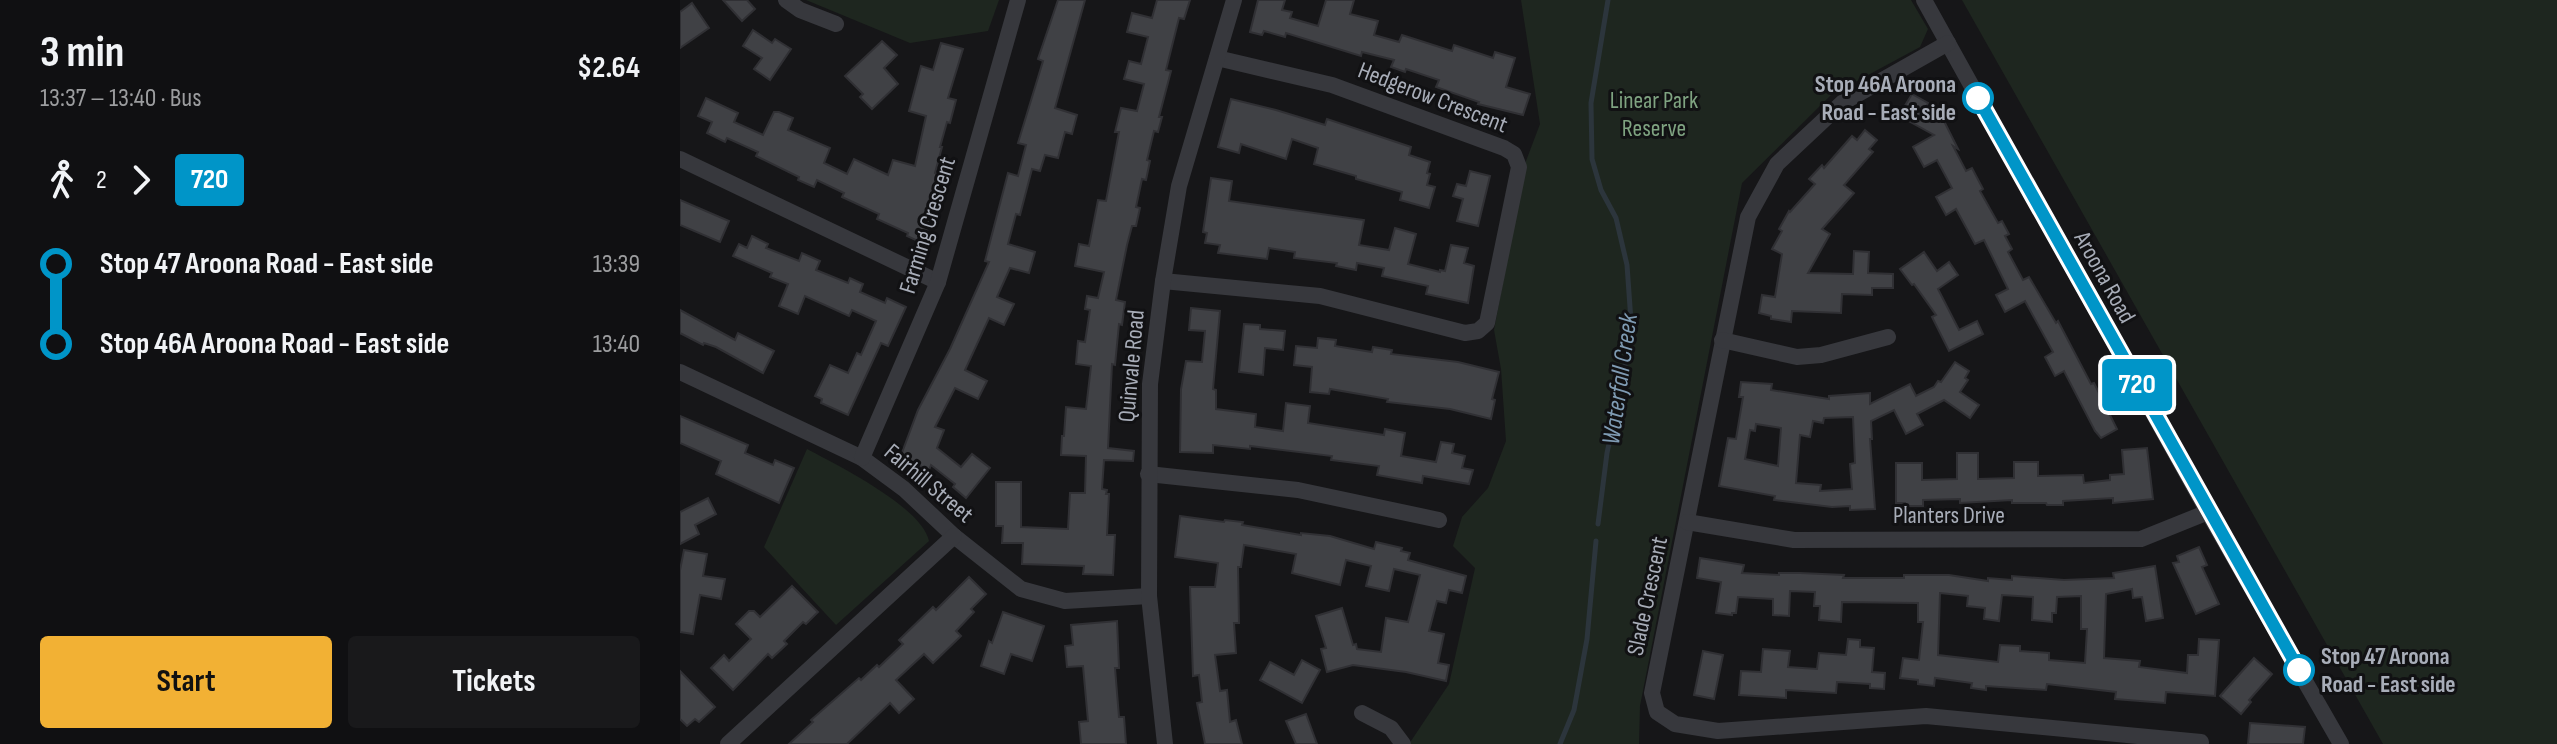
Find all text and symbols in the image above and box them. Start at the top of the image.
text: 3 min [40,26,124,79]
text: $2.64 [577,50,640,86]
street label: Hedgerow Crescent [1354,56,1512,139]
place label: Stop 46A Aroona Road - East side [1815,70,1956,127]
text: 13:37 – 13:40 · Bus [40,83,202,114]
marker: Stop 46A Aroona Road - East side [1963,83,1993,113]
park label: Linear Park Reserve [1610,86,1698,143]
street label: Farming Crescent [893,153,962,297]
icon: walk [40,158,84,202]
icon: forward [119,158,163,202]
text: 720 [191,163,228,196]
text: 2 [96,165,107,196]
street label: Aroona Road [2067,225,2142,328]
text: Stop 47 Aroona Road - East side [100,246,434,282]
text: 13:39 [593,249,640,280]
street label: Quinvale Road [1112,309,1151,423]
water label: Waterfall Creek [1596,310,1645,447]
text: Stop 46A Aroona Road - East side [100,326,449,362]
text: 13:40 [593,329,640,360]
line badge: 720 [2091,359,2183,411]
text: 720 [2118,368,2156,401]
street label: Fairhill Street [878,438,979,529]
street label: Planters Drive [1893,501,2005,530]
street label: Slade Crescent [1621,534,1674,658]
button: Start [40,636,332,728]
button: Tickets [348,636,640,728]
place label: Stop 47 Aroona Road - East side [2321,642,2456,699]
marker: Stop 47 Aroona Road - East side [2284,655,2314,685]

